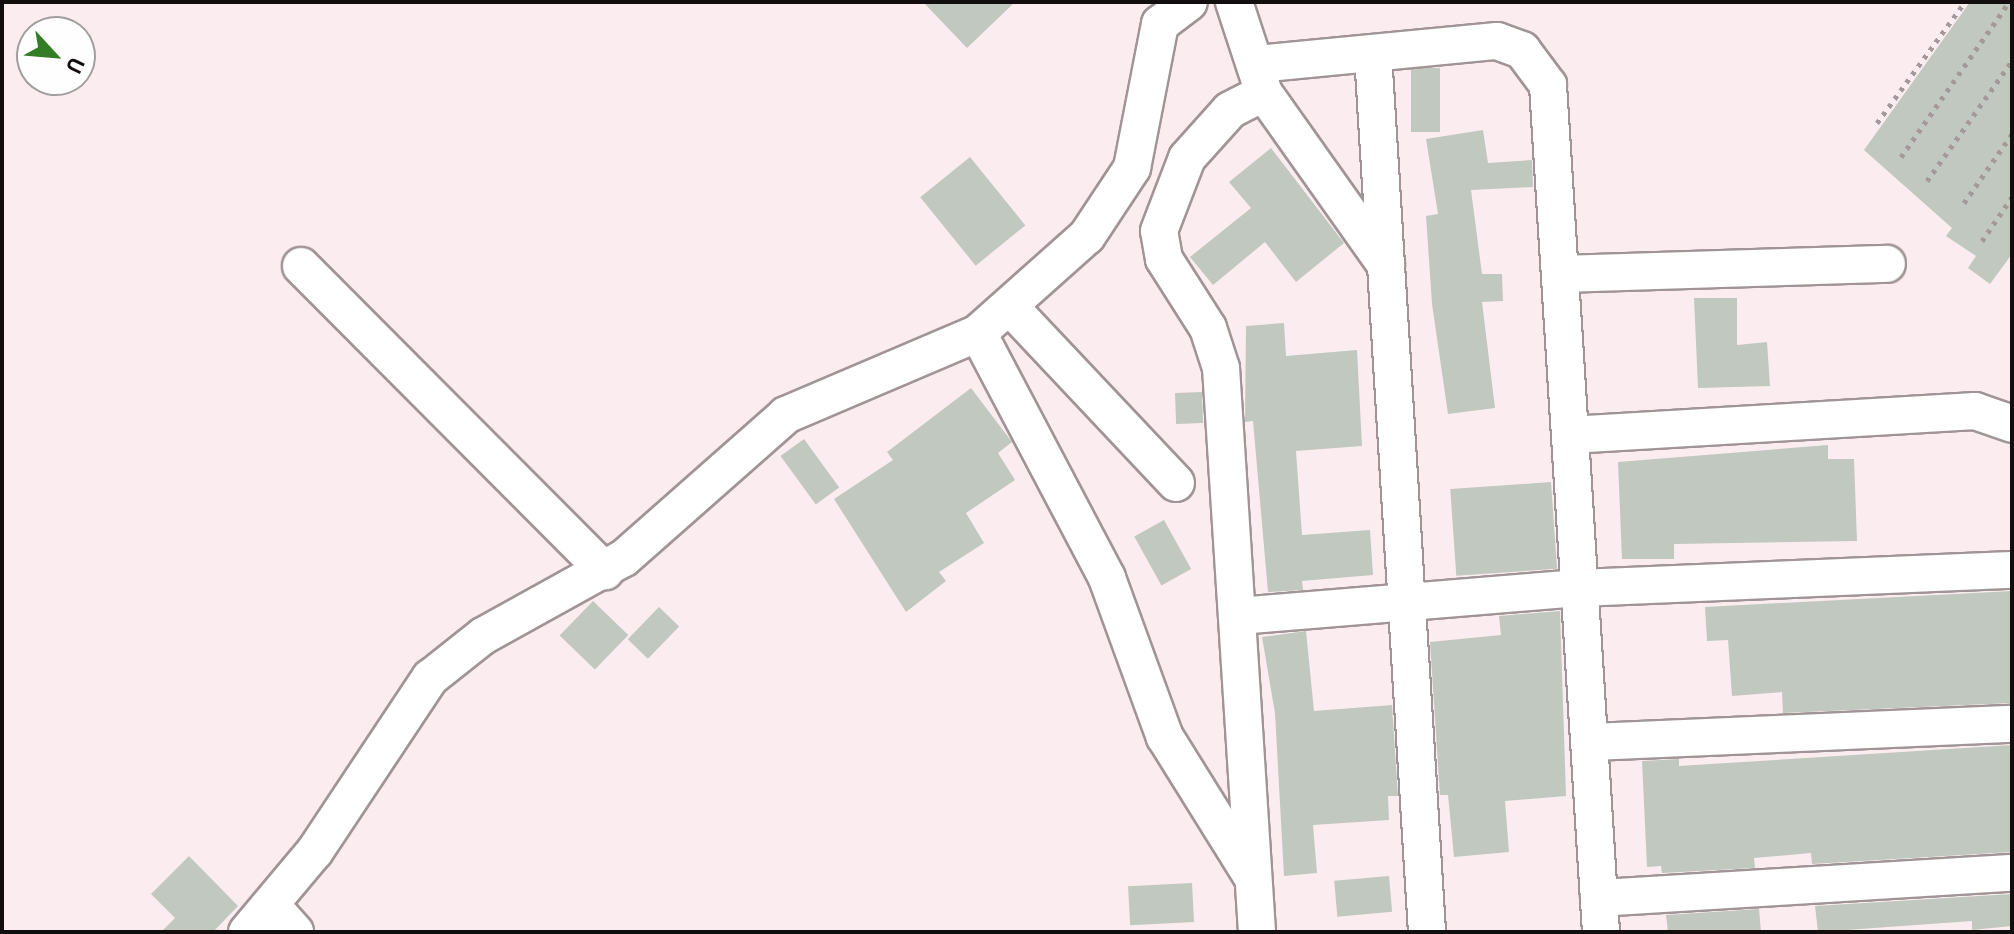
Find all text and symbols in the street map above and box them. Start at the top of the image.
north arrow [16,16,96,96]
text: U [60,53,91,78]

